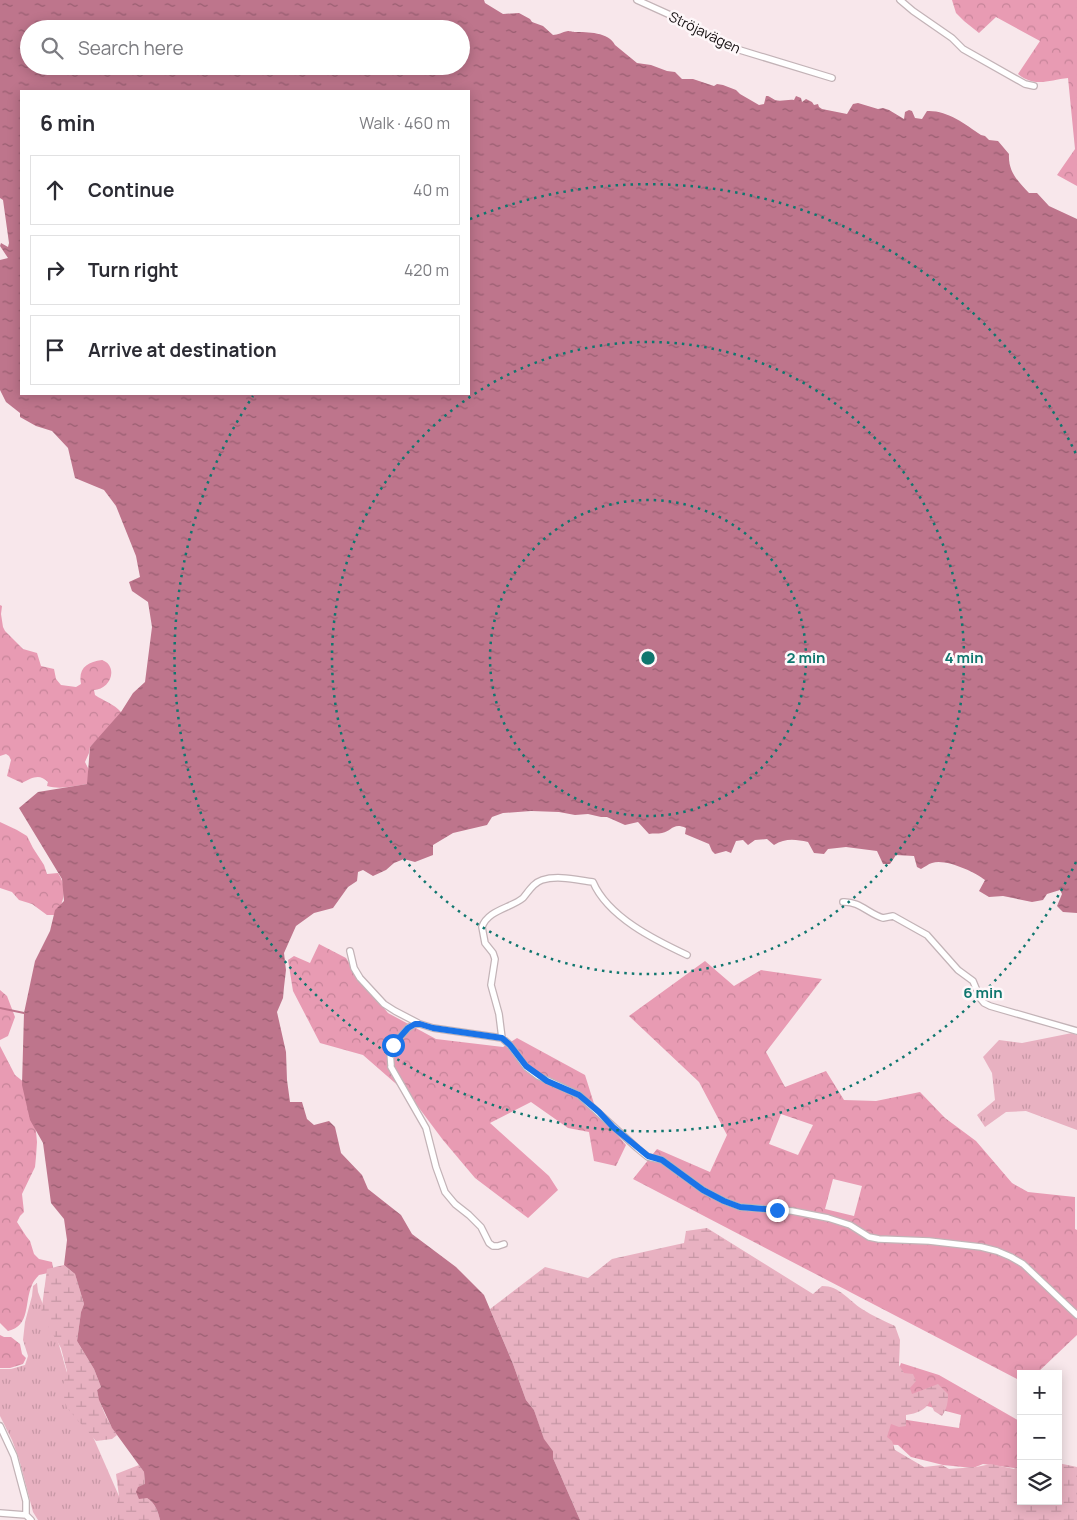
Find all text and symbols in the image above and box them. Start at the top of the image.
street label: Ströjavägen [666,6,744,58]
search box [20,20,470,75]
icon: search [38,34,66,62]
text: Search here [78,35,184,61]
text: 6 min [40,109,95,137]
text: Walk · 460 m [359,112,450,134]
icon: ahead [41,176,69,204]
text: Continue [88,177,174,203]
text: 40 m [413,179,449,201]
icon: right [41,256,69,284]
text: Turn right [88,257,178,283]
text: 420 m [404,259,449,281]
icon: arrive [41,336,69,364]
text: Arrive at destination [88,337,277,363]
text: 2 min [786,647,826,668]
text: 4 min [944,647,984,668]
centre of rings [639,649,657,667]
text: 6 min [963,982,1003,1003]
route start [382,1034,405,1057]
route end [766,1199,789,1222]
map controls [1017,1370,1062,1505]
button: + [1017,1370,1062,1415]
button: − [1017,1415,1062,1460]
button: layers [1017,1460,1062,1505]

